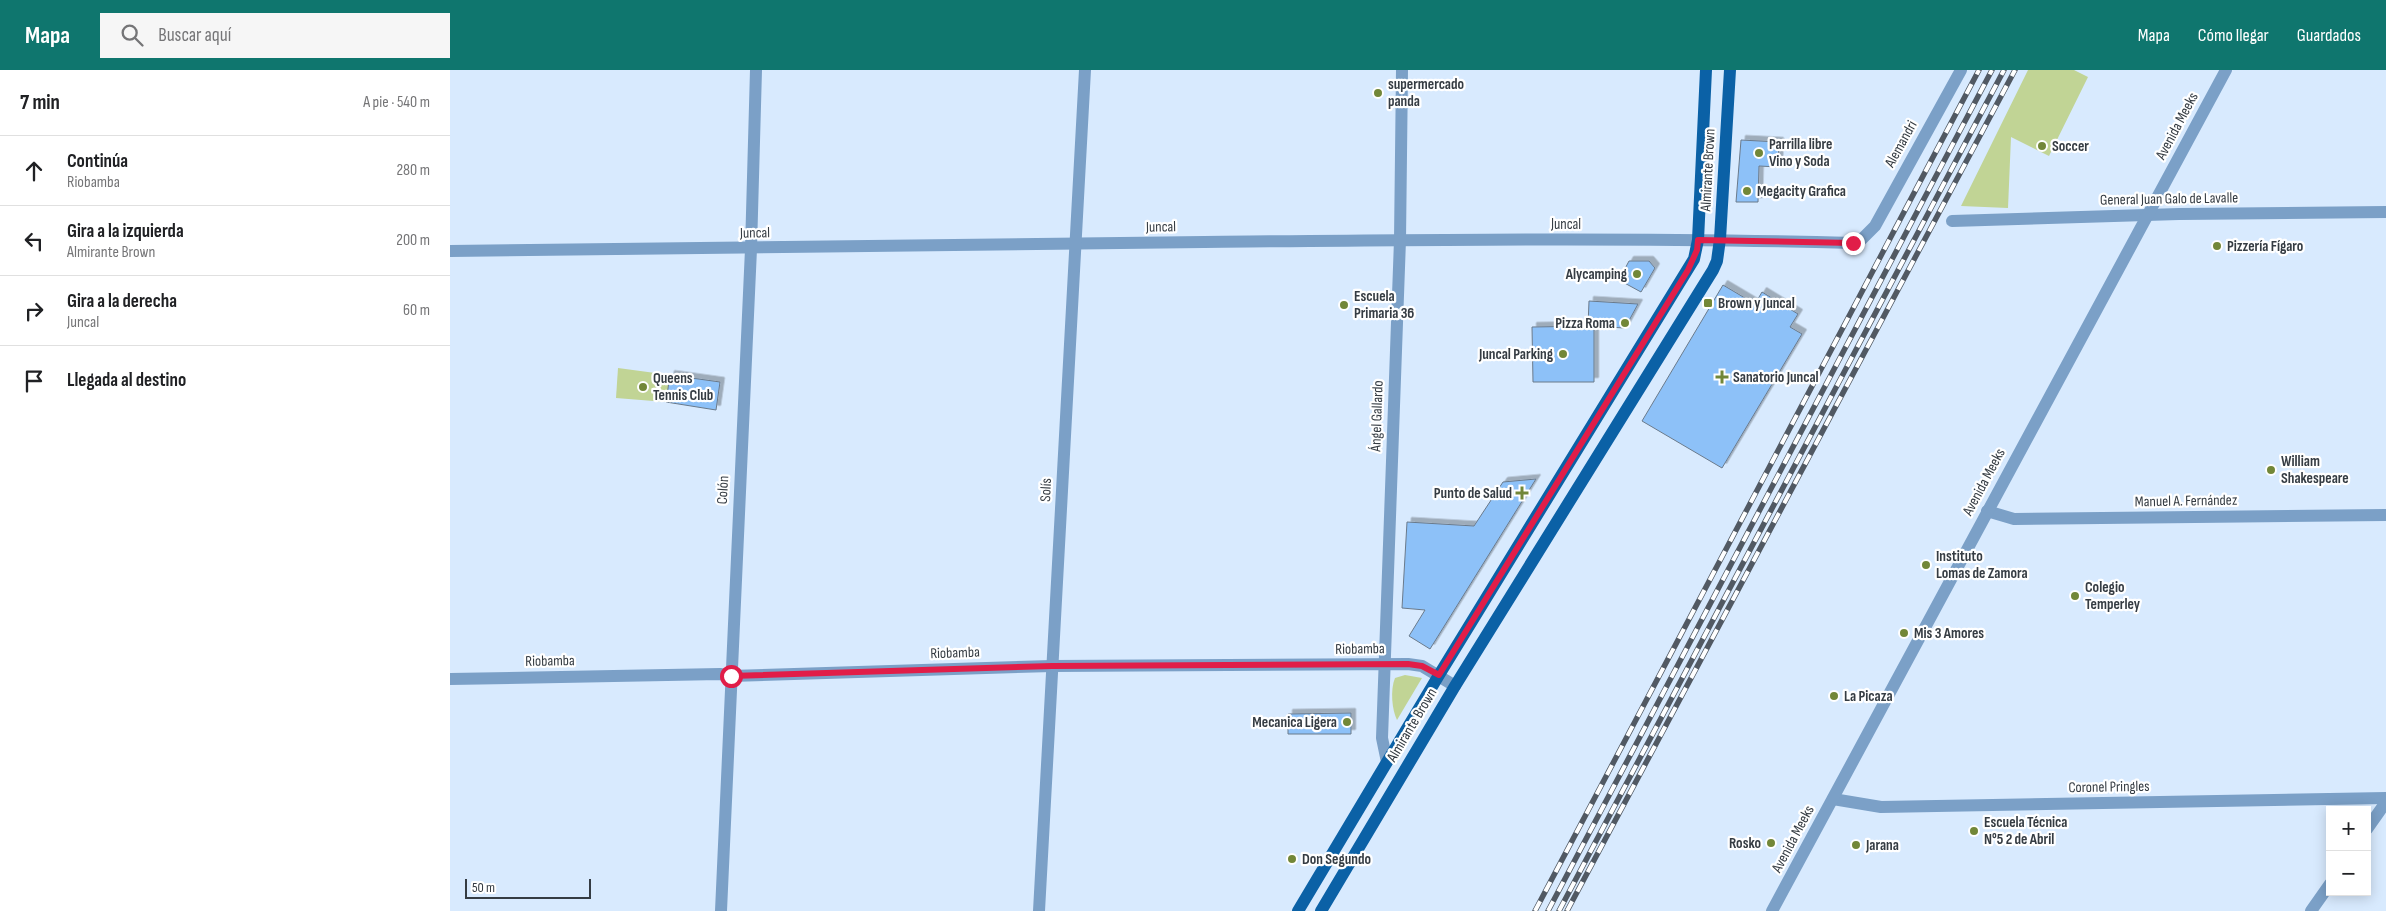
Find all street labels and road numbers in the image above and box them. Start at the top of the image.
street label: Avenida Meeks [2151,89,2203,164]
street label: Alemandri [1880,117,1922,172]
street label: Almirante Brown [1696,128,1720,213]
street label: General Juan Galo de Lavalle [2100,188,2238,210]
street label: Juncal [1550,215,1581,234]
street label: Juncal [1145,217,1176,237]
street label: Juncal [739,223,770,243]
street label: Ángel Gallardo [1366,380,1388,453]
street label: Avenida Meeks [1958,445,2010,520]
street label: Colón [713,475,733,505]
street label: Solís [1036,478,1056,502]
street label: Manuel A. Fernández [2135,491,2238,511]
street label: Riobamba [1335,639,1385,659]
street label: Riobamba [930,643,980,663]
street label: Riobamba [525,651,575,671]
street label: Almirante Brown [1382,685,1441,766]
street label: Coronel Pringles [2068,777,2150,797]
street label: Avenida Meeks [1767,802,1819,877]

